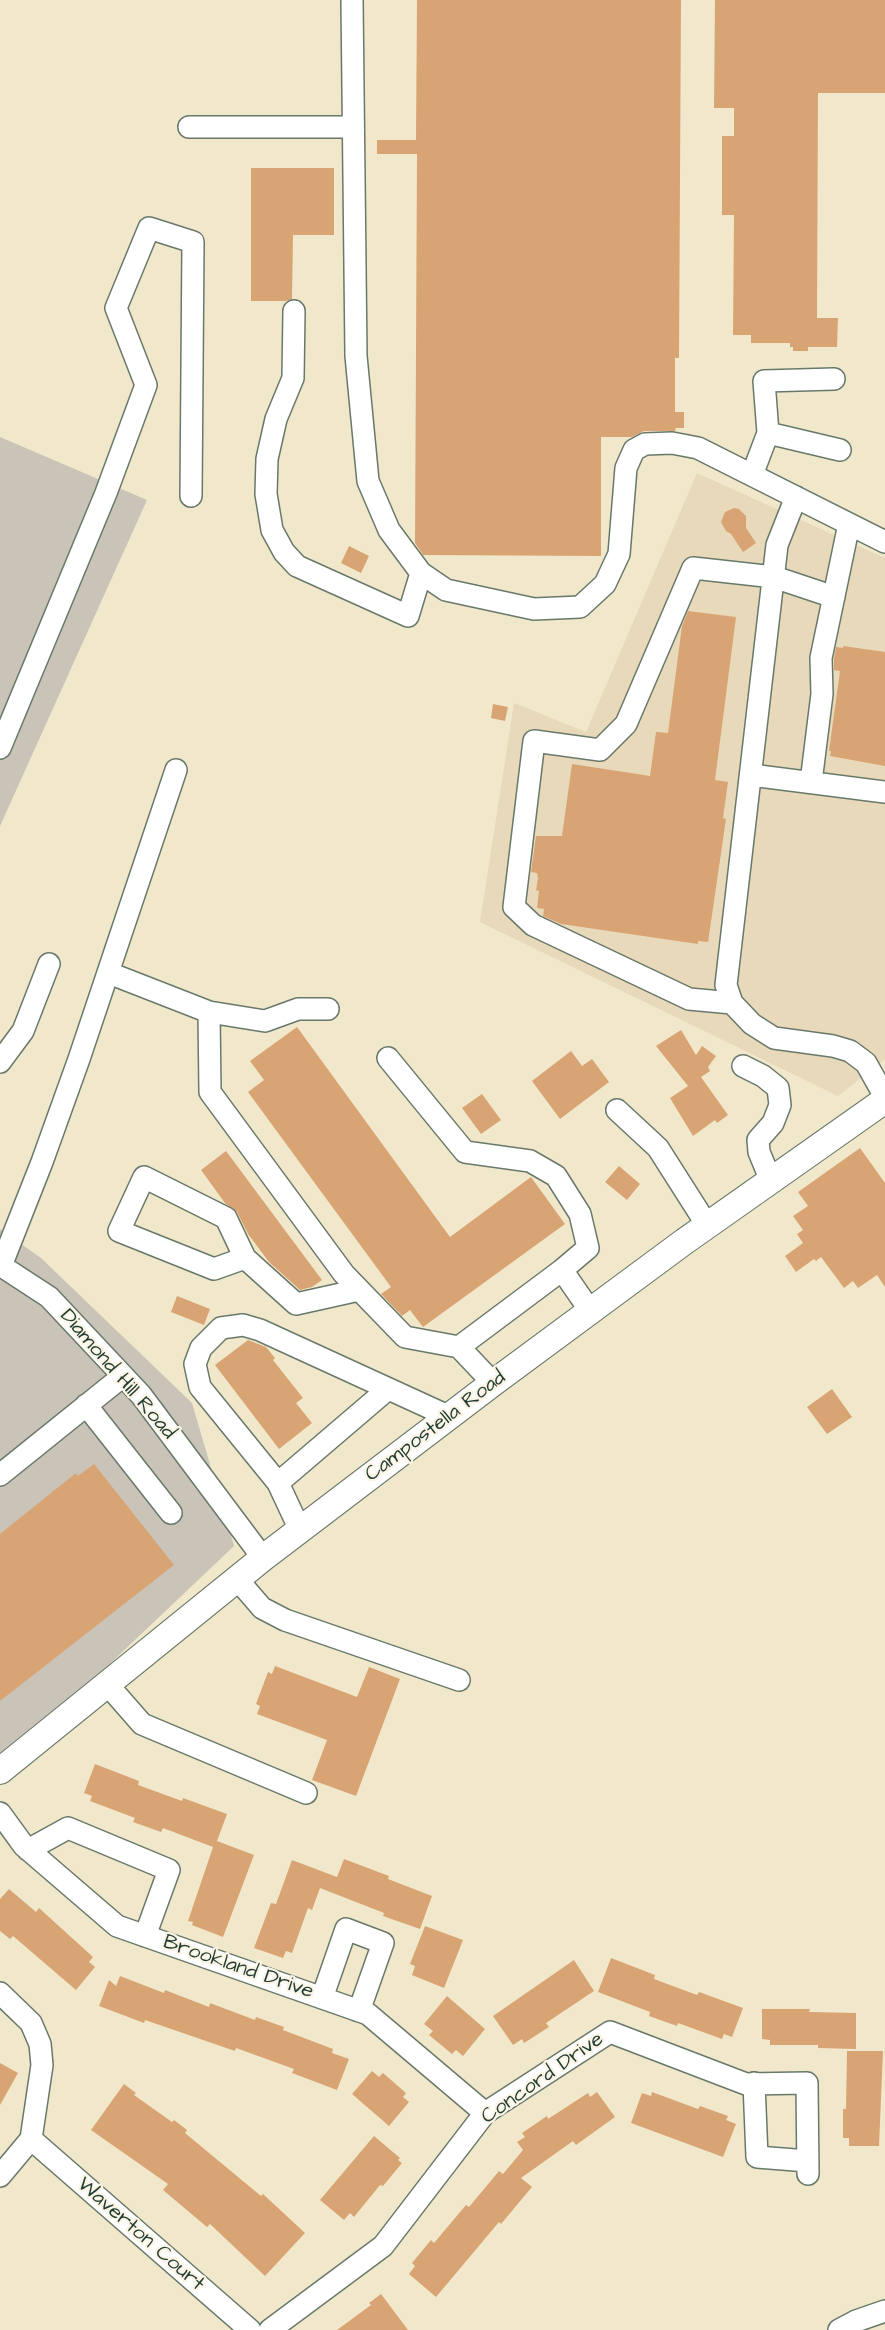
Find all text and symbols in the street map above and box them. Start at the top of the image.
street label: Diamond Hill Road [54,1305,180,1445]
street label: Campostella Road [361,1366,511,1488]
street label: Brookland Drive [160,1930,316,2006]
street label: Concord Drive [477,2027,609,2131]
street label: Waverton Court [71,2173,209,2297]

